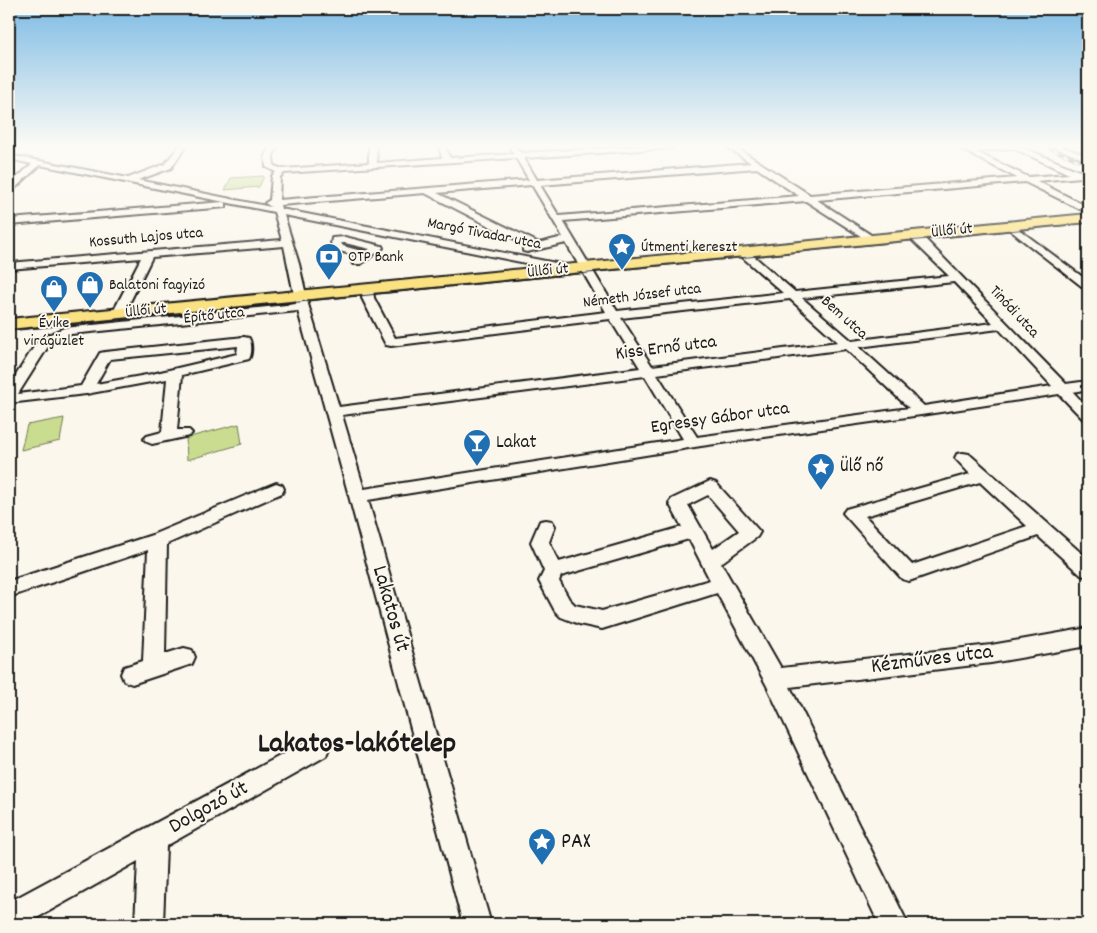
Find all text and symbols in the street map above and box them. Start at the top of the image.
street label: Margó Tivadar utca [425,212,543,256]
street label: Üllői út [930,217,974,245]
street label: Kossuth Lajos utca [88,222,204,254]
place icon: Útmenti kereszt [607,232,637,271]
place label: Útmenti kereszt [641,236,737,259]
bank icon: OTP Bank [314,242,344,281]
place label: OTP Bank [348,246,404,269]
street label: Üllői út [526,257,570,285]
shop icon: Balatoni fagyizó [75,270,105,309]
shop icon: Évike virágüzlet [39,274,69,313]
place label: Balatoni fagyizó [109,274,205,297]
street label: Németh József utca [582,277,703,315]
street label: Tinódi utca [984,281,1045,344]
street label: Bem utca [815,291,873,346]
street label: Üllői út [124,297,168,325]
street label: Építő utca [182,301,246,331]
place label: Évike virágüzlet [24,312,84,353]
street label: Kiss Ernő utca [614,329,719,369]
street label: Egressy Gábor utca [649,396,792,442]
bar icon: Lakat [462,428,492,467]
place label: Lakat [496,430,536,457]
place icon: Ülő nő [806,452,836,491]
place label: Ülő nő [840,454,884,481]
street label: Lakatos út [363,562,417,656]
street label: Kézműves utca [869,637,995,683]
district label: Lakatos-lakótelep [258,725,456,766]
street label: Dolgozó út [164,773,254,843]
place icon: PAX [527,827,557,866]
place label: PAX [561,827,591,858]

